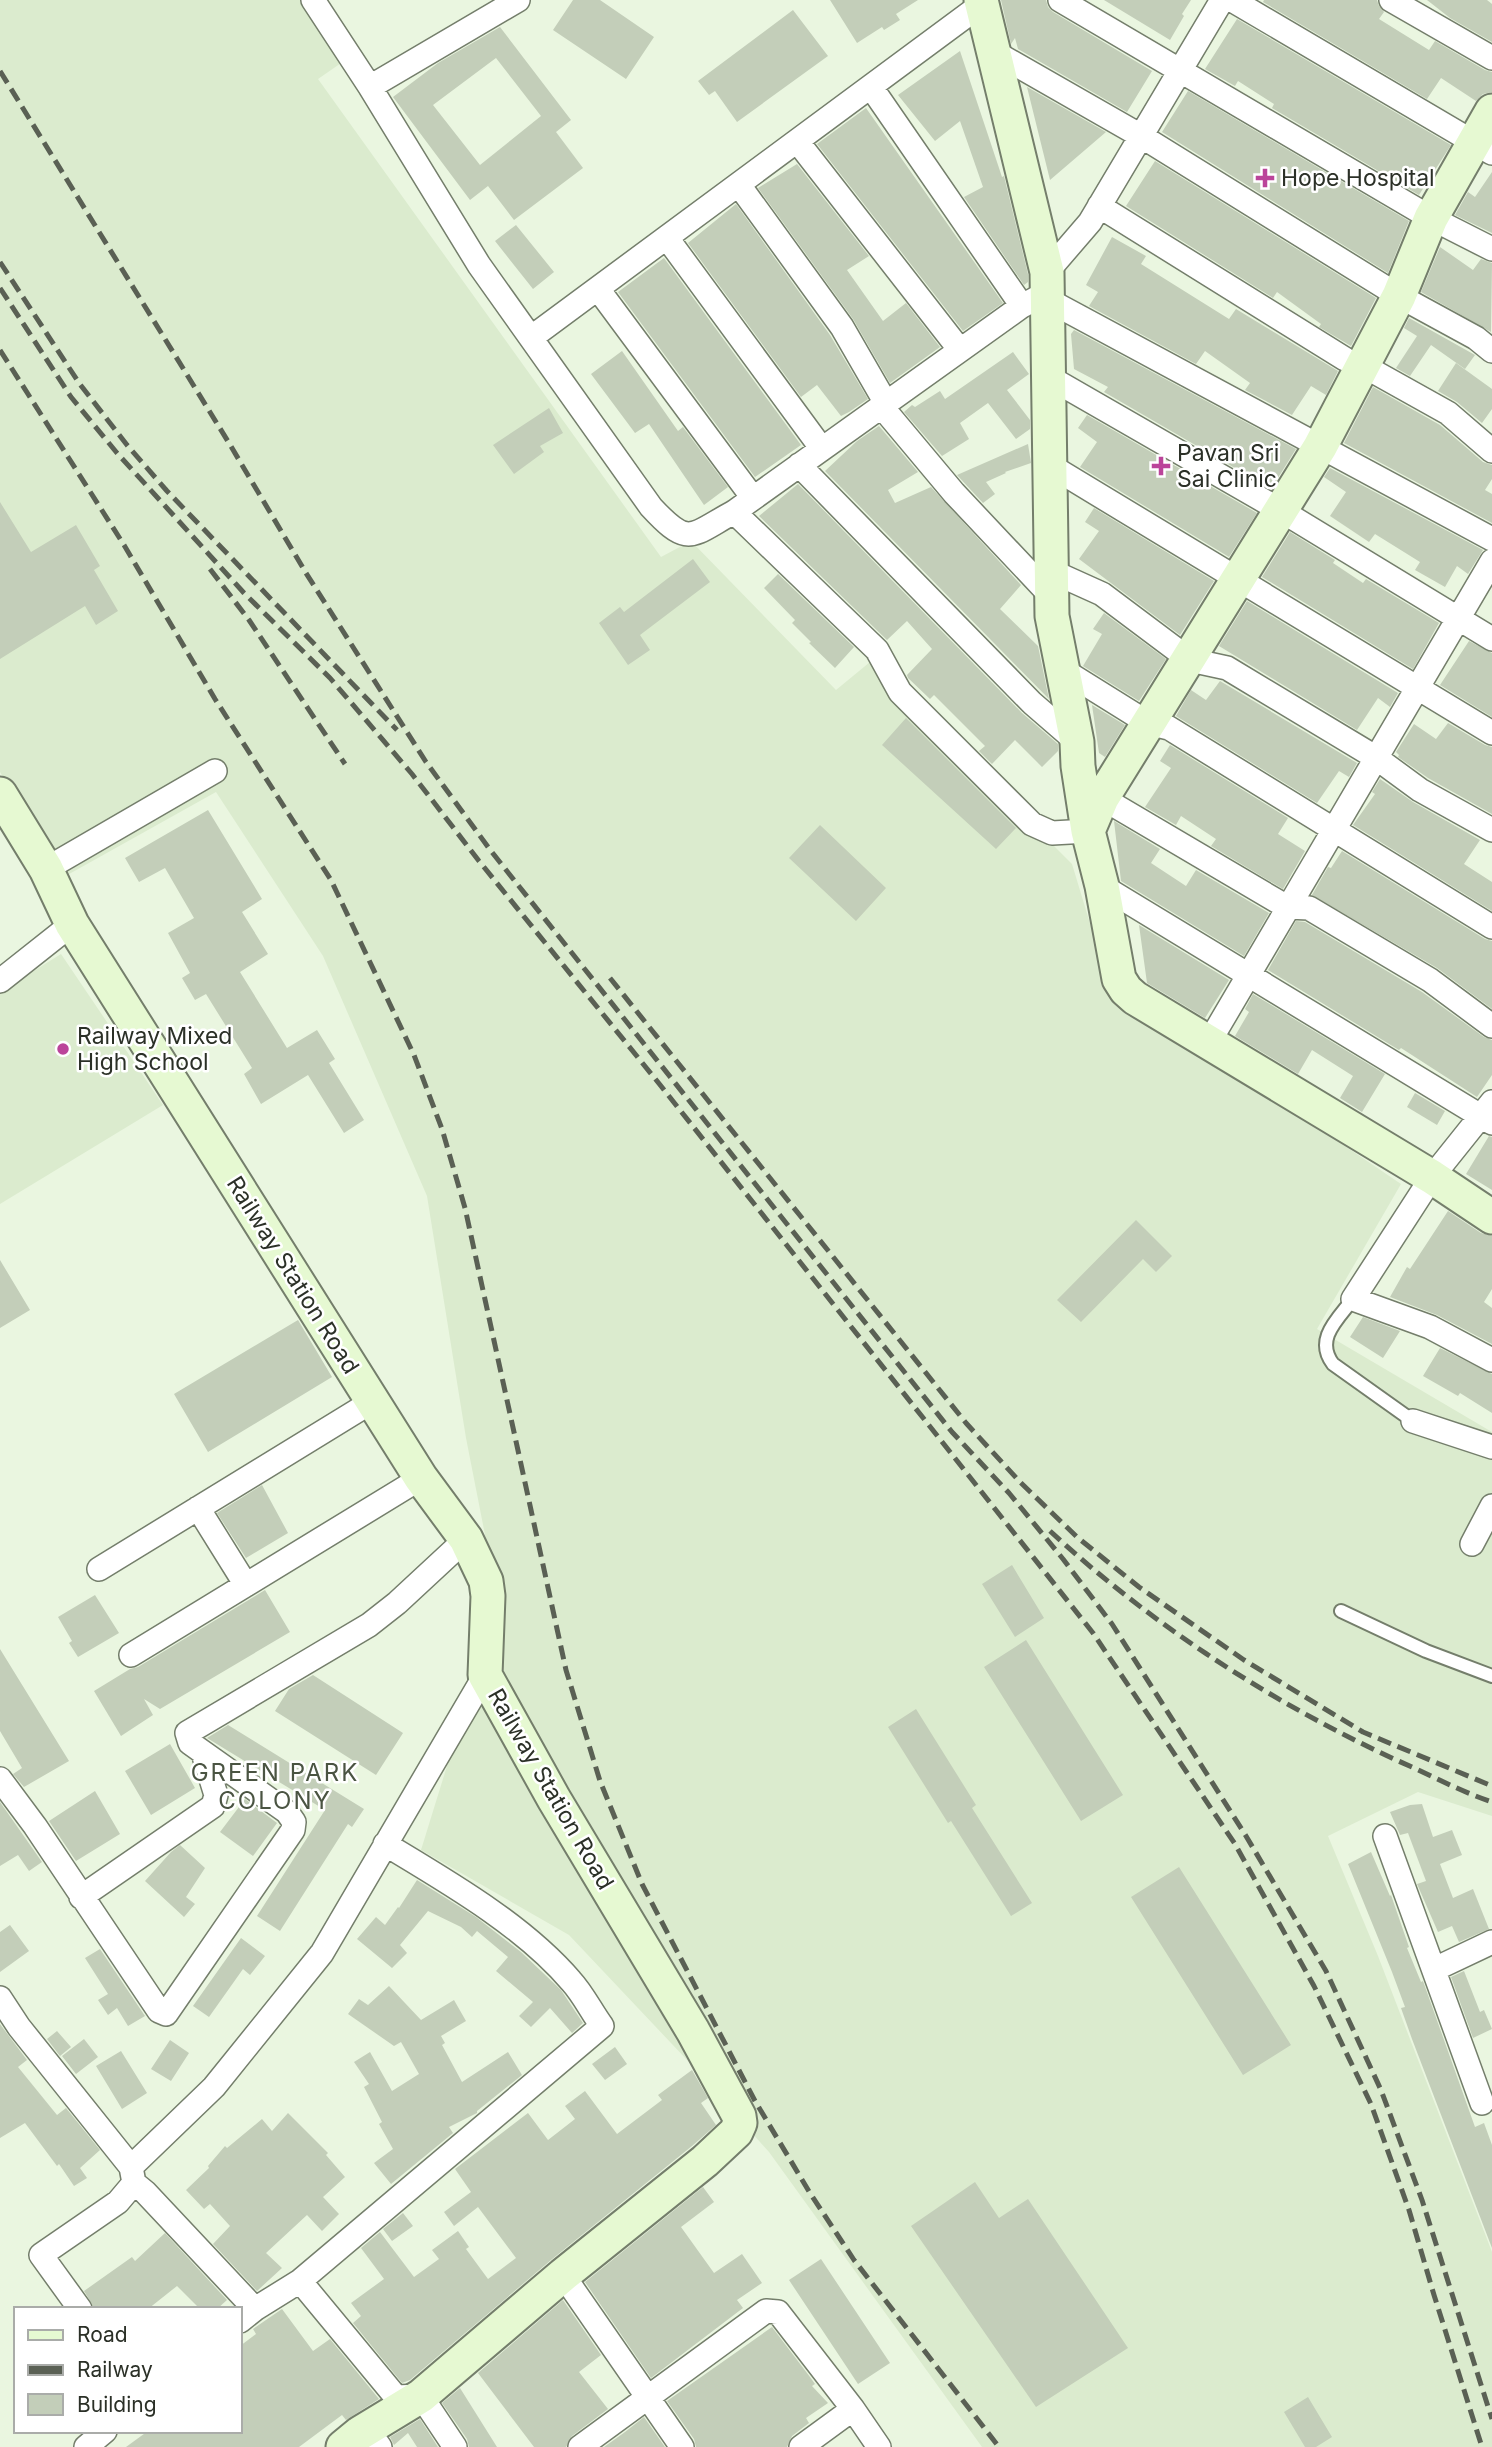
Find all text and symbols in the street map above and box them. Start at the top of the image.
place label: Hope Hospital [1281,164,1435,192]
marker: Hope Hospital [1255,168,1275,188]
place label: Pavan Sri Sai Clinic [1177,439,1279,493]
marker: Pavan Sri Sai Clinic [1151,456,1171,476]
place label: Railway Mixed High School [77,1022,232,1076]
marker: Railway Mixed High School [55,1041,71,1057]
street label: Railway Station Road [221,1171,365,1379]
street label: Railway Station Road [482,1684,620,1894]
district label: GREEN PARK COLONY [191,1758,359,1815]
legend [14,2307,242,2433]
text: Road [77,2322,128,2347]
text: Railway [77,2357,153,2382]
text: Building [77,2392,157,2417]

